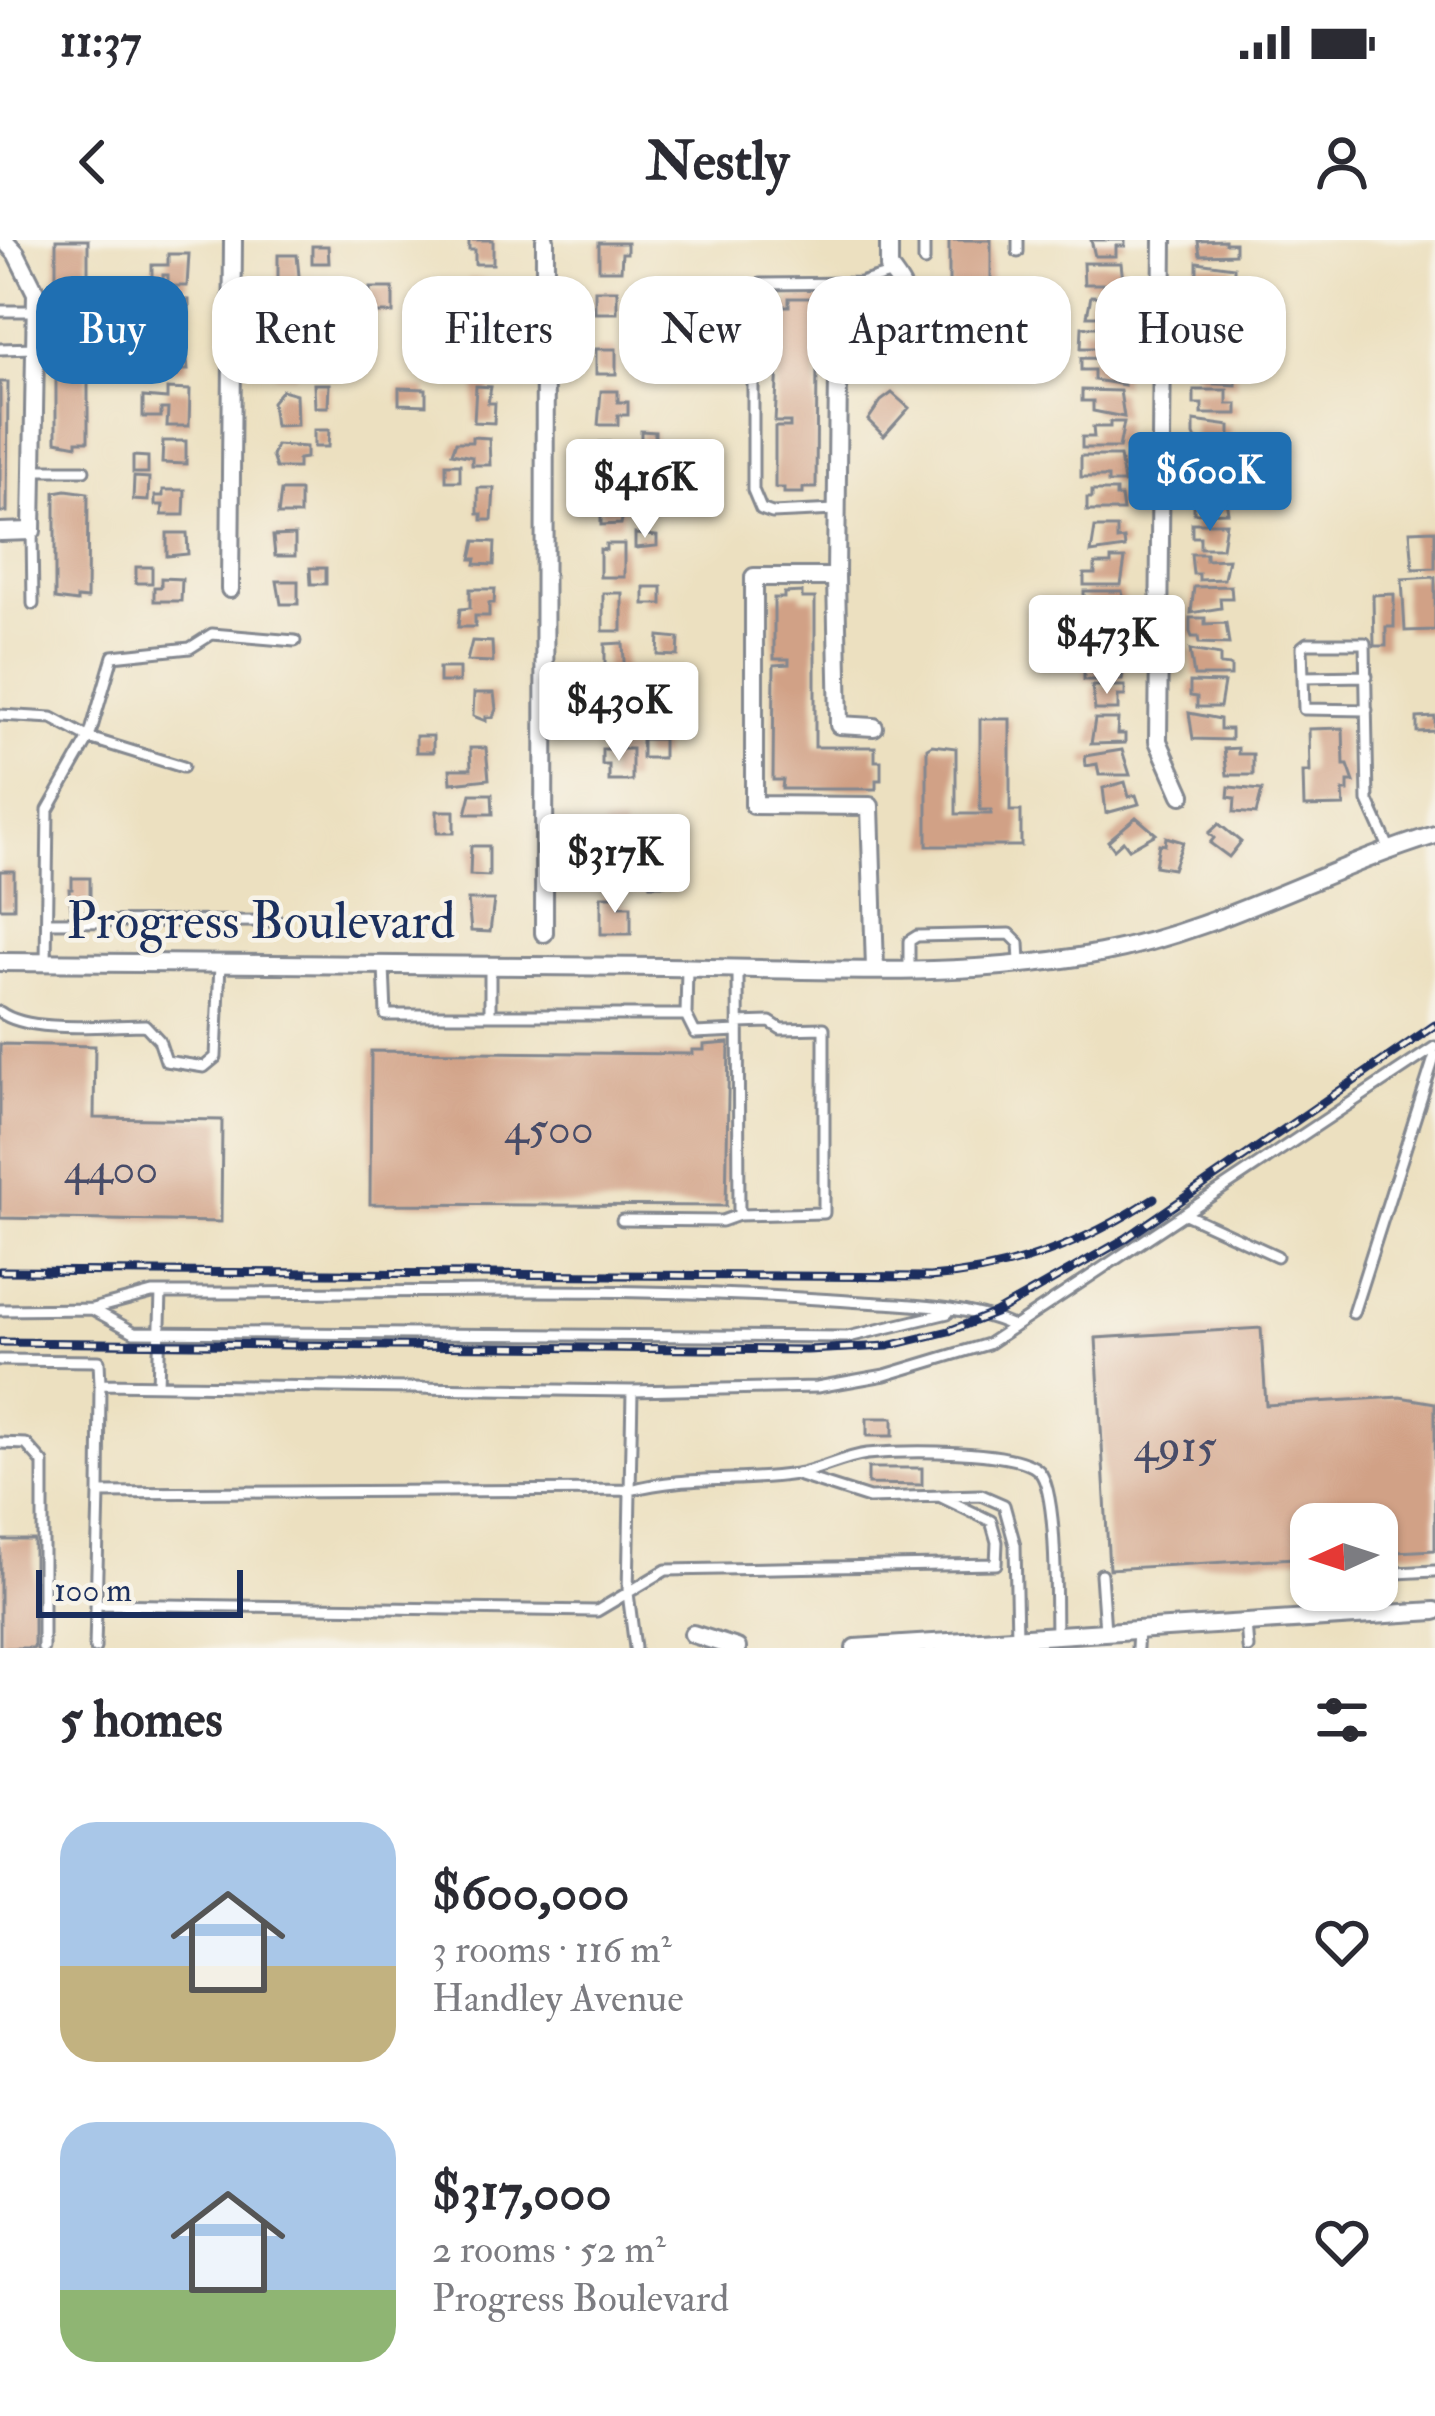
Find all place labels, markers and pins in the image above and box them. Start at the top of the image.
pin: $600K [1126,432,1294,534]
pin: $416K [561,439,729,541]
pin: $473K [1023,595,1191,697]
pin: $430K [535,662,703,764]
pin: $317K [531,814,699,916]

